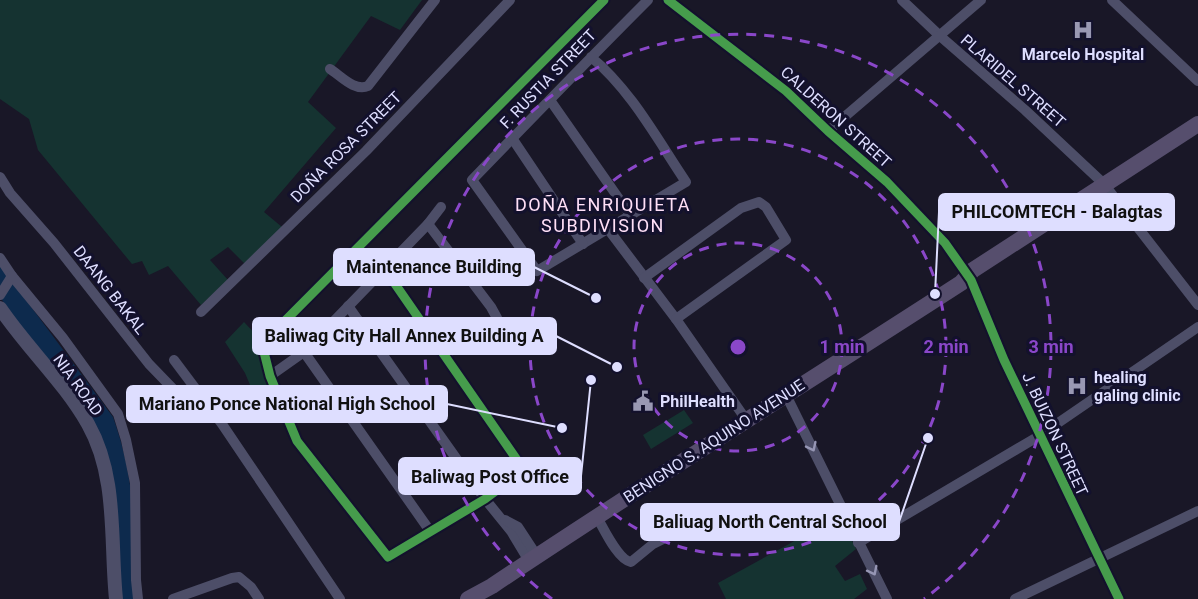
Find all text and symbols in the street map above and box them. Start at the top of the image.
hospital icon: Marcelo Hospital [1071,18,1095,42]
street label: F. RUSTIA STREET [496,25,600,132]
street label: PLARIDEL STREET [957,30,1070,132]
place label: Marcelo Hospital [1022,45,1144,64]
street label: CALDERON STREET [777,62,895,172]
street label: DOÑA ROSA STREET [286,87,406,206]
district label: DOÑA ENRIQUIETA SUBDIVISION [515,194,691,236]
callout: PHILCOMTECH - Balagtas [939,194,1174,230]
text: PHILCOMTECH - Balagtas [951,201,1163,222]
street label: DAANG BAKAL [70,242,151,338]
callout: Maintenance Building [334,249,534,285]
text: Maintenance Building [346,256,522,277]
callout: Baliwag City Hall Annex Building A [253,318,556,354]
text: Baliwag City Hall Annex Building A [264,325,544,346]
text: 1 min [819,336,865,357]
text: 2 min [923,336,969,357]
text: 3 min [1028,336,1074,357]
centre of rings [728,337,748,357]
street label: NIA ROAD [49,350,107,420]
place label: healing galing clinic [1094,368,1181,405]
street label: J. BUIZON STREET [1018,369,1092,499]
hospital icon: healing galing clinic [1065,374,1089,398]
street label: BENIGNO S. AQUINO AVENUE [620,375,808,507]
callout: Mariano Ponce National High School [127,386,447,422]
public building icon: PhilHealth [631,389,655,413]
place label: PhilHealth [660,392,735,411]
text: Mariano Ponce National High School [139,393,435,414]
one-way arrow [804,441,816,452]
callout: Baliwag Post Office [399,458,581,494]
text: Baliwag Post Office [411,466,569,487]
callout: Baliuag North Central School [641,504,899,540]
text: Baliuag North Central School [653,511,887,532]
one-way arrow [866,565,877,575]

